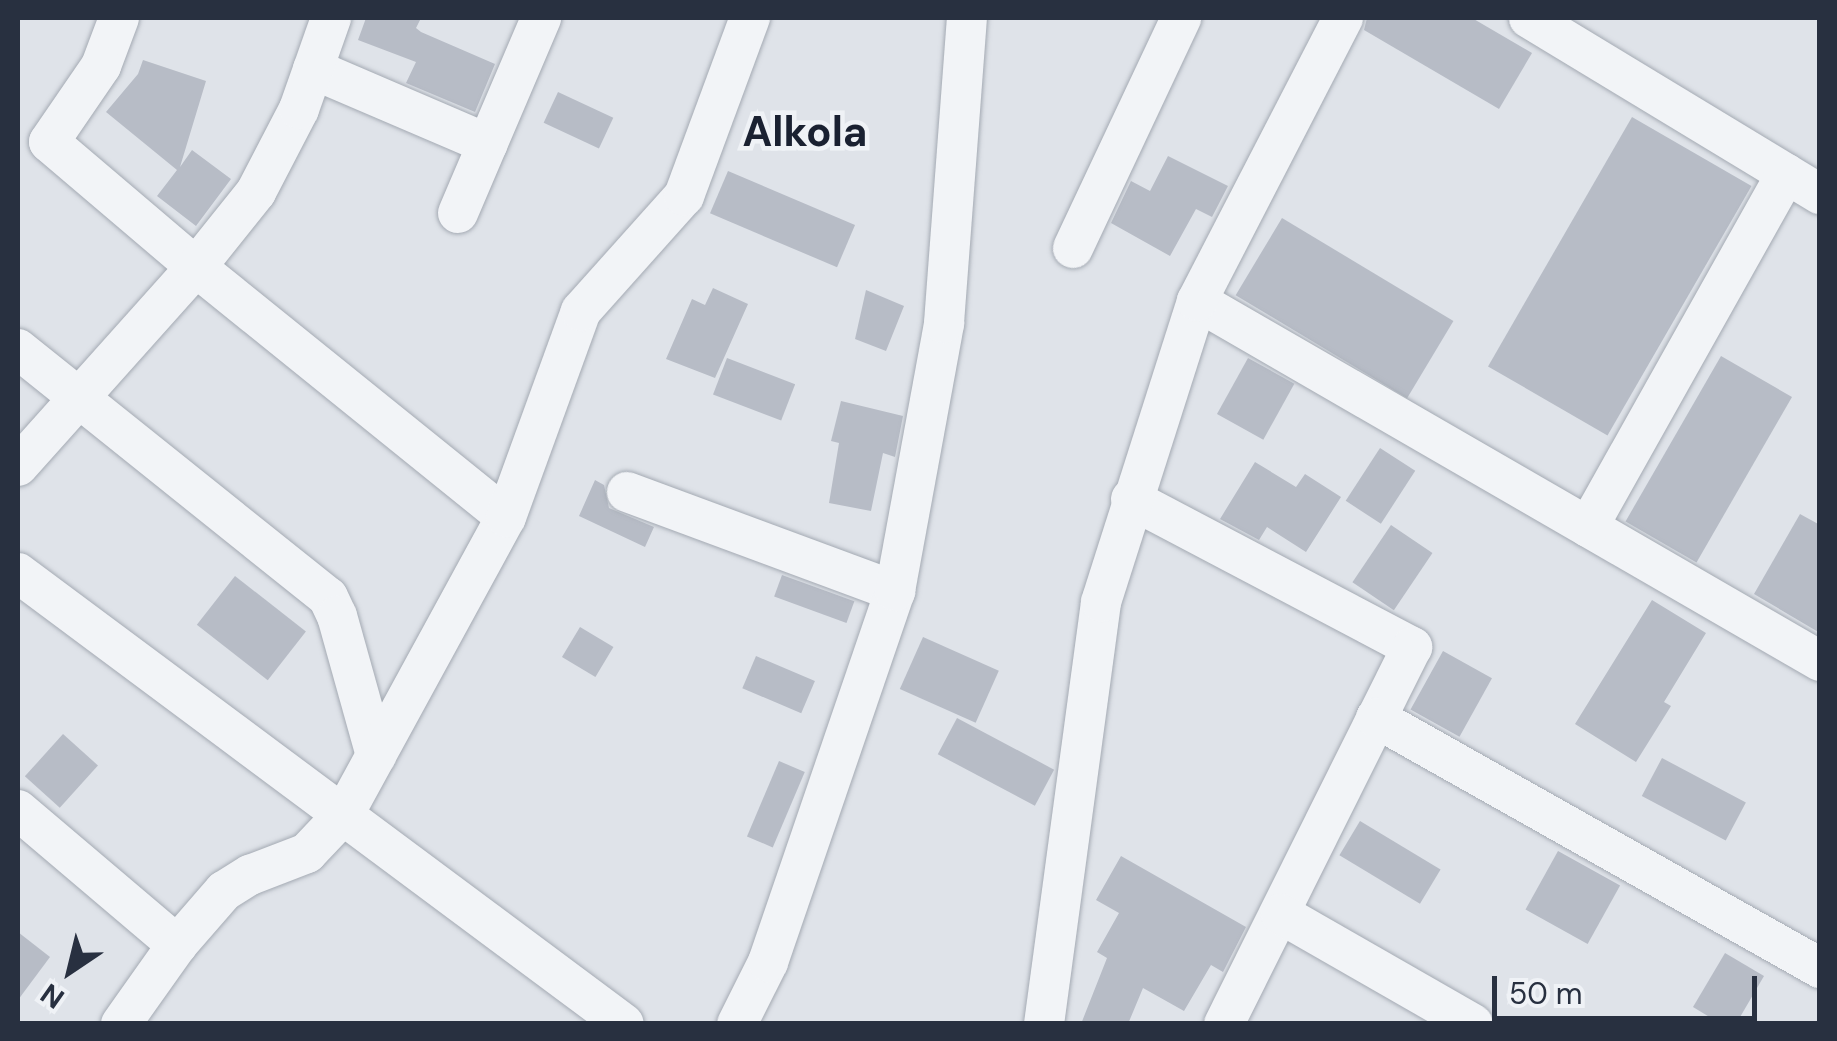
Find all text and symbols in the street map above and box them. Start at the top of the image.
district label: Alkola [743,107,867,157]
north arrow [20,921,120,1021]
scale bar [1497,956,1762,1018]
text: 50 m [1509,974,1583,1013]
text: N [34,975,71,1017]

